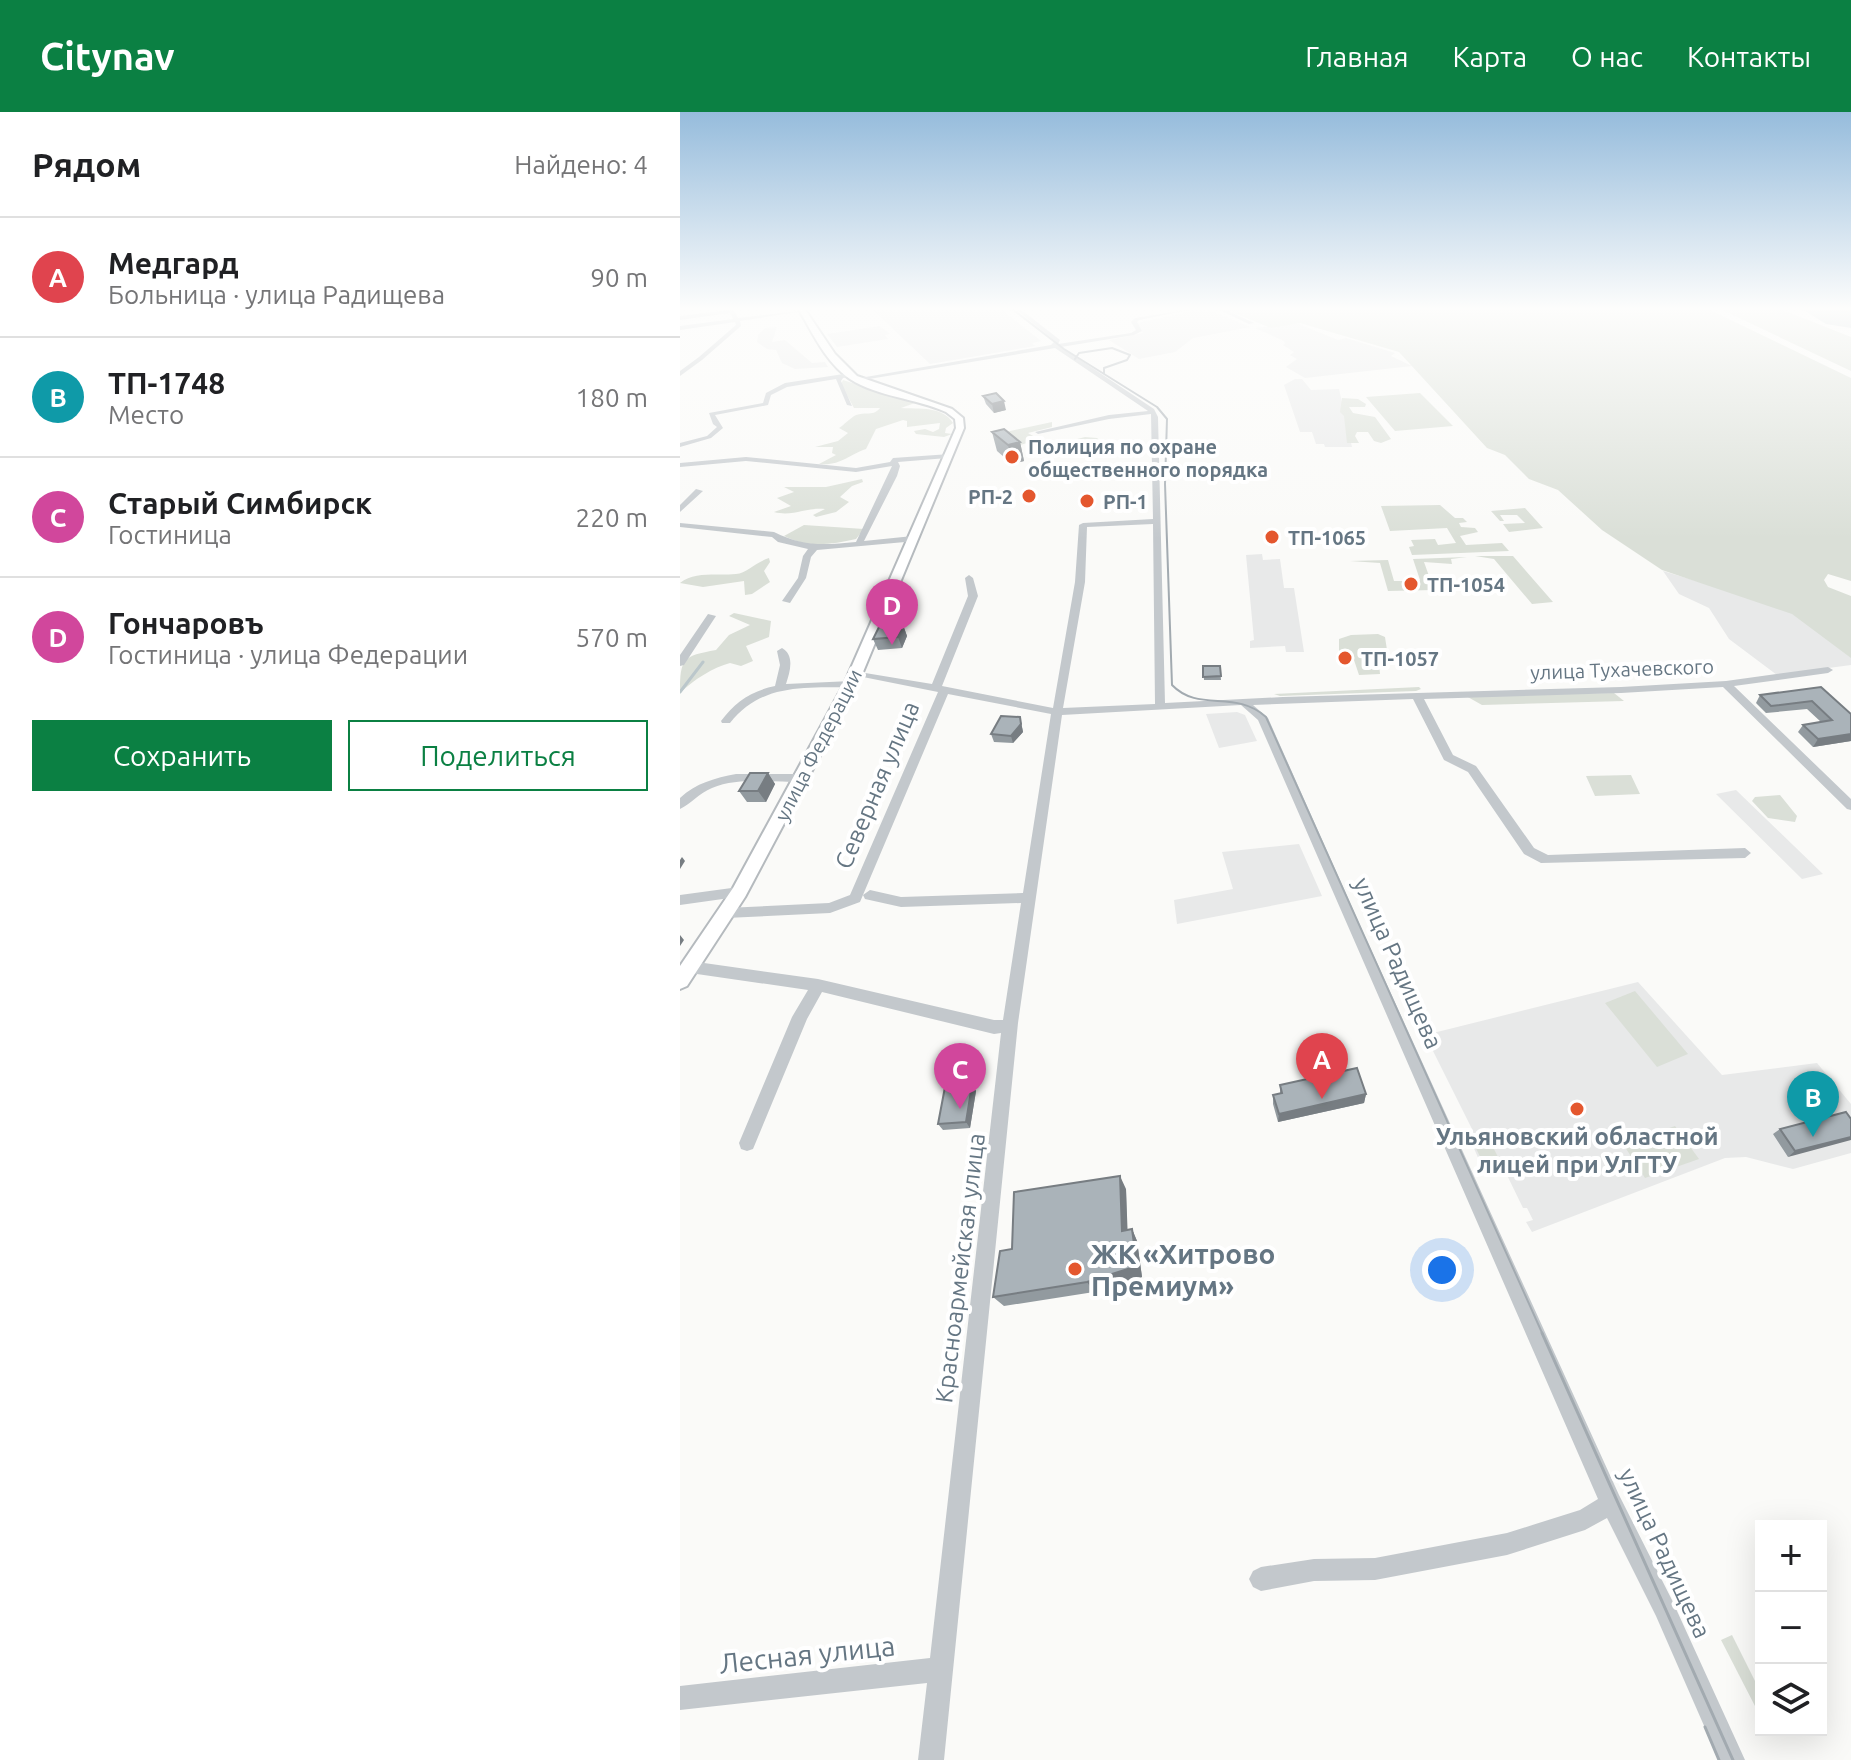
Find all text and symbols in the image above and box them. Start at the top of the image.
text: Citynav [40,35,175,77]
text: Главная [1305,41,1408,72]
text: Карта [1452,41,1527,72]
text: О нас [1571,41,1643,72]
text: Контакты [1687,41,1811,72]
text: Рядом [32,145,141,183]
text: Найдено: 4 [514,150,648,179]
text: Медгард [108,246,239,280]
text: A [49,263,67,292]
text: 90 m [590,263,648,292]
text: Больница · улица Радищева [108,280,445,309]
text: ТП-1748 [108,366,225,400]
text: B [49,383,67,412]
text: 180 m [576,383,648,412]
text: Место [108,400,184,429]
place label: Полиция по охране общественного порядка [1028,435,1268,481]
marker: Полиция по охране общественного порядка [1003,448,1021,466]
place label: РП-2 [968,485,1013,508]
text: Старый Симбирск [108,486,372,520]
marker: РП-2 [1020,487,1038,505]
place label: РП-1 [1103,490,1148,513]
marker: РП-1 [1078,492,1096,510]
text: C [50,503,66,532]
text: 220 m [576,503,648,532]
text: Гостиница [108,520,232,549]
place label: ТП-1065 [1288,526,1366,549]
marker: ТП-1065 [1263,528,1281,546]
place label: ТП-1054 [1427,573,1505,596]
marker: ТП-1054 [1402,575,1420,593]
pin: D [866,579,918,645]
text: Гончаровъ [108,606,264,640]
text: D [49,623,67,652]
text: 570 m [576,623,648,652]
text: Гостиница · улица Федерации [108,640,468,669]
place label: ТП-1057 [1361,647,1439,670]
marker: ТП-1057 [1336,649,1354,667]
street label: улица Тухачевского [1530,654,1714,684]
street label: улица Федерации [770,665,866,825]
street label: Северная улица [830,697,924,873]
button: Сохранить [32,720,332,791]
button: Поделиться [348,720,648,791]
street label: улица Радищева [1348,873,1448,1053]
pin: A [1296,1033,1348,1099]
pin: C [934,1043,986,1109]
pin: B [1787,1071,1839,1137]
marker: Ульяновский областной лицей при УлГТУ [1568,1100,1586,1118]
place label: Ульяновский областной лицей при УлГТУ [1436,1123,1718,1178]
street label: Красноармейская улица [930,1132,990,1404]
place label: ЖК «Хитрово Премиум» [1091,1238,1275,1301]
your location [1422,1250,1462,1290]
marker: ЖК «Хитрово Премиум» [1066,1260,1084,1278]
street label: улица Радищева [1614,1464,1716,1642]
map controls [1755,1520,1827,1736]
button: + [1755,1520,1827,1592]
button: − [1755,1592,1827,1664]
street label: Лесная улица [718,1629,896,1679]
button: layers [1755,1664,1827,1736]

